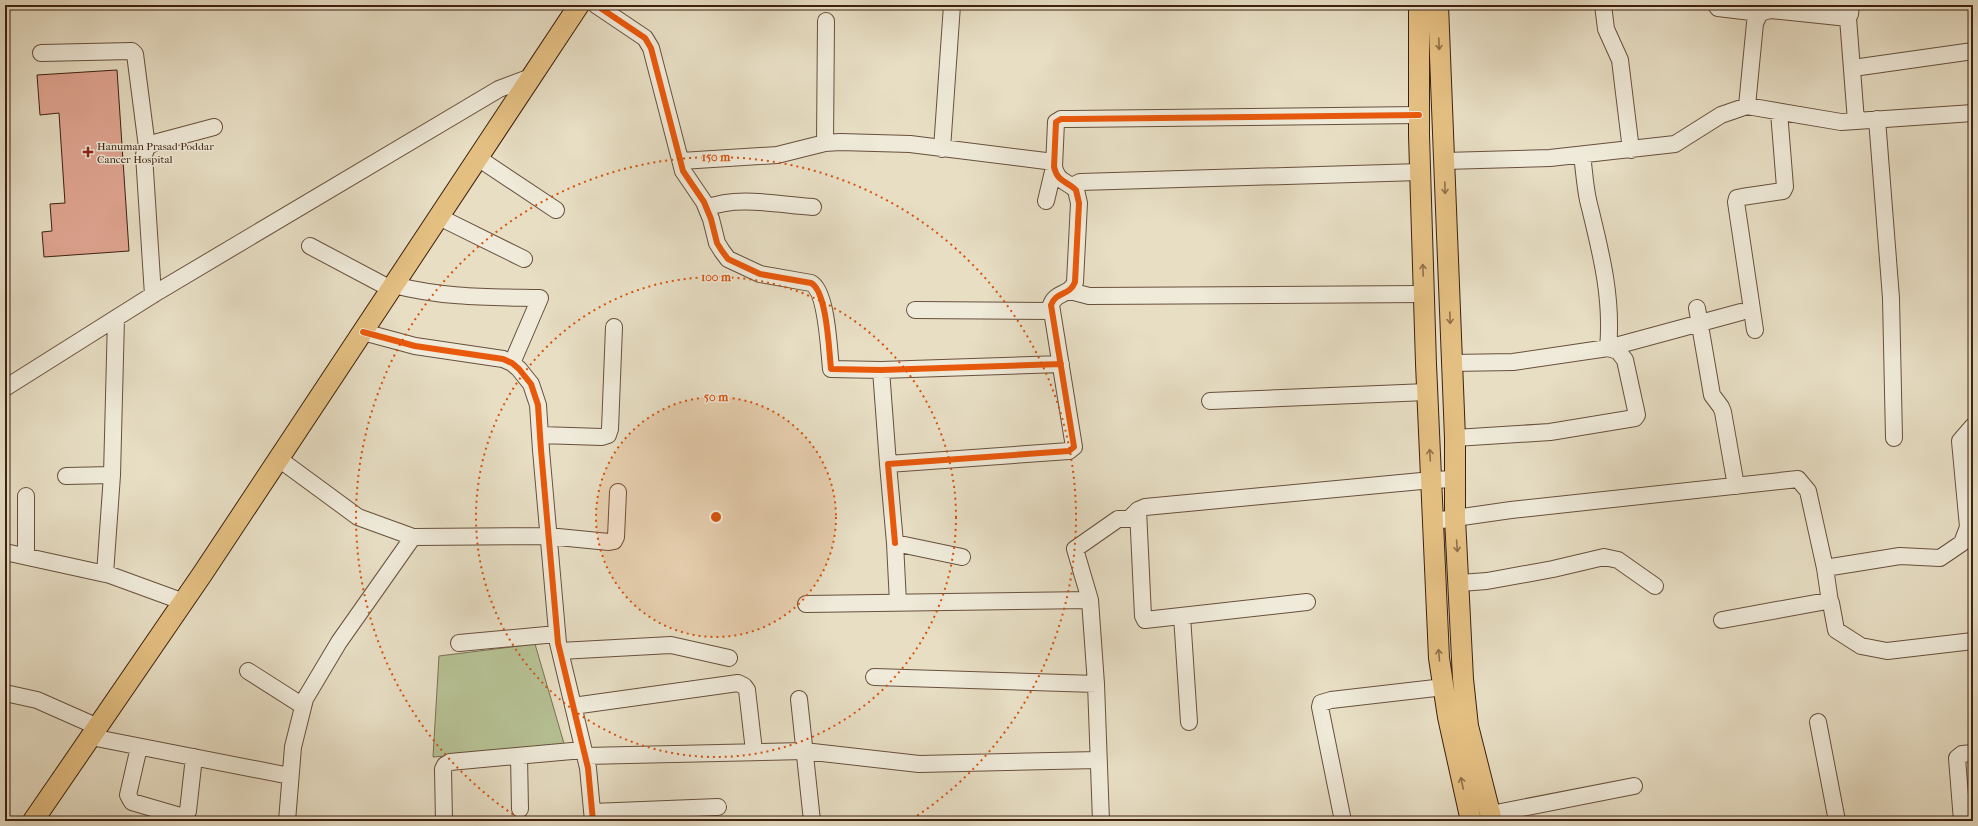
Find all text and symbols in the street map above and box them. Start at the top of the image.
one-way arrow [1436,37,1443,50]
place label: Hanuman Prasad Poddar Cancer Hospital [97,140,214,166]
marker: Hanuman Prasad Poddar Cancer Hospital [82,146,94,158]
text: 150 m [702,150,731,164]
one-way arrow [1442,181,1449,194]
one-way arrow [1419,264,1427,277]
text: 100 m [701,270,732,284]
one-way arrow [1446,311,1453,324]
text: 50 m [704,390,729,404]
one-way arrow [1427,449,1434,462]
centre of rings [709,510,723,524]
one-way arrow [1454,539,1461,552]
one-way arrow [1435,649,1443,662]
one-way arrow [1458,777,1466,790]

